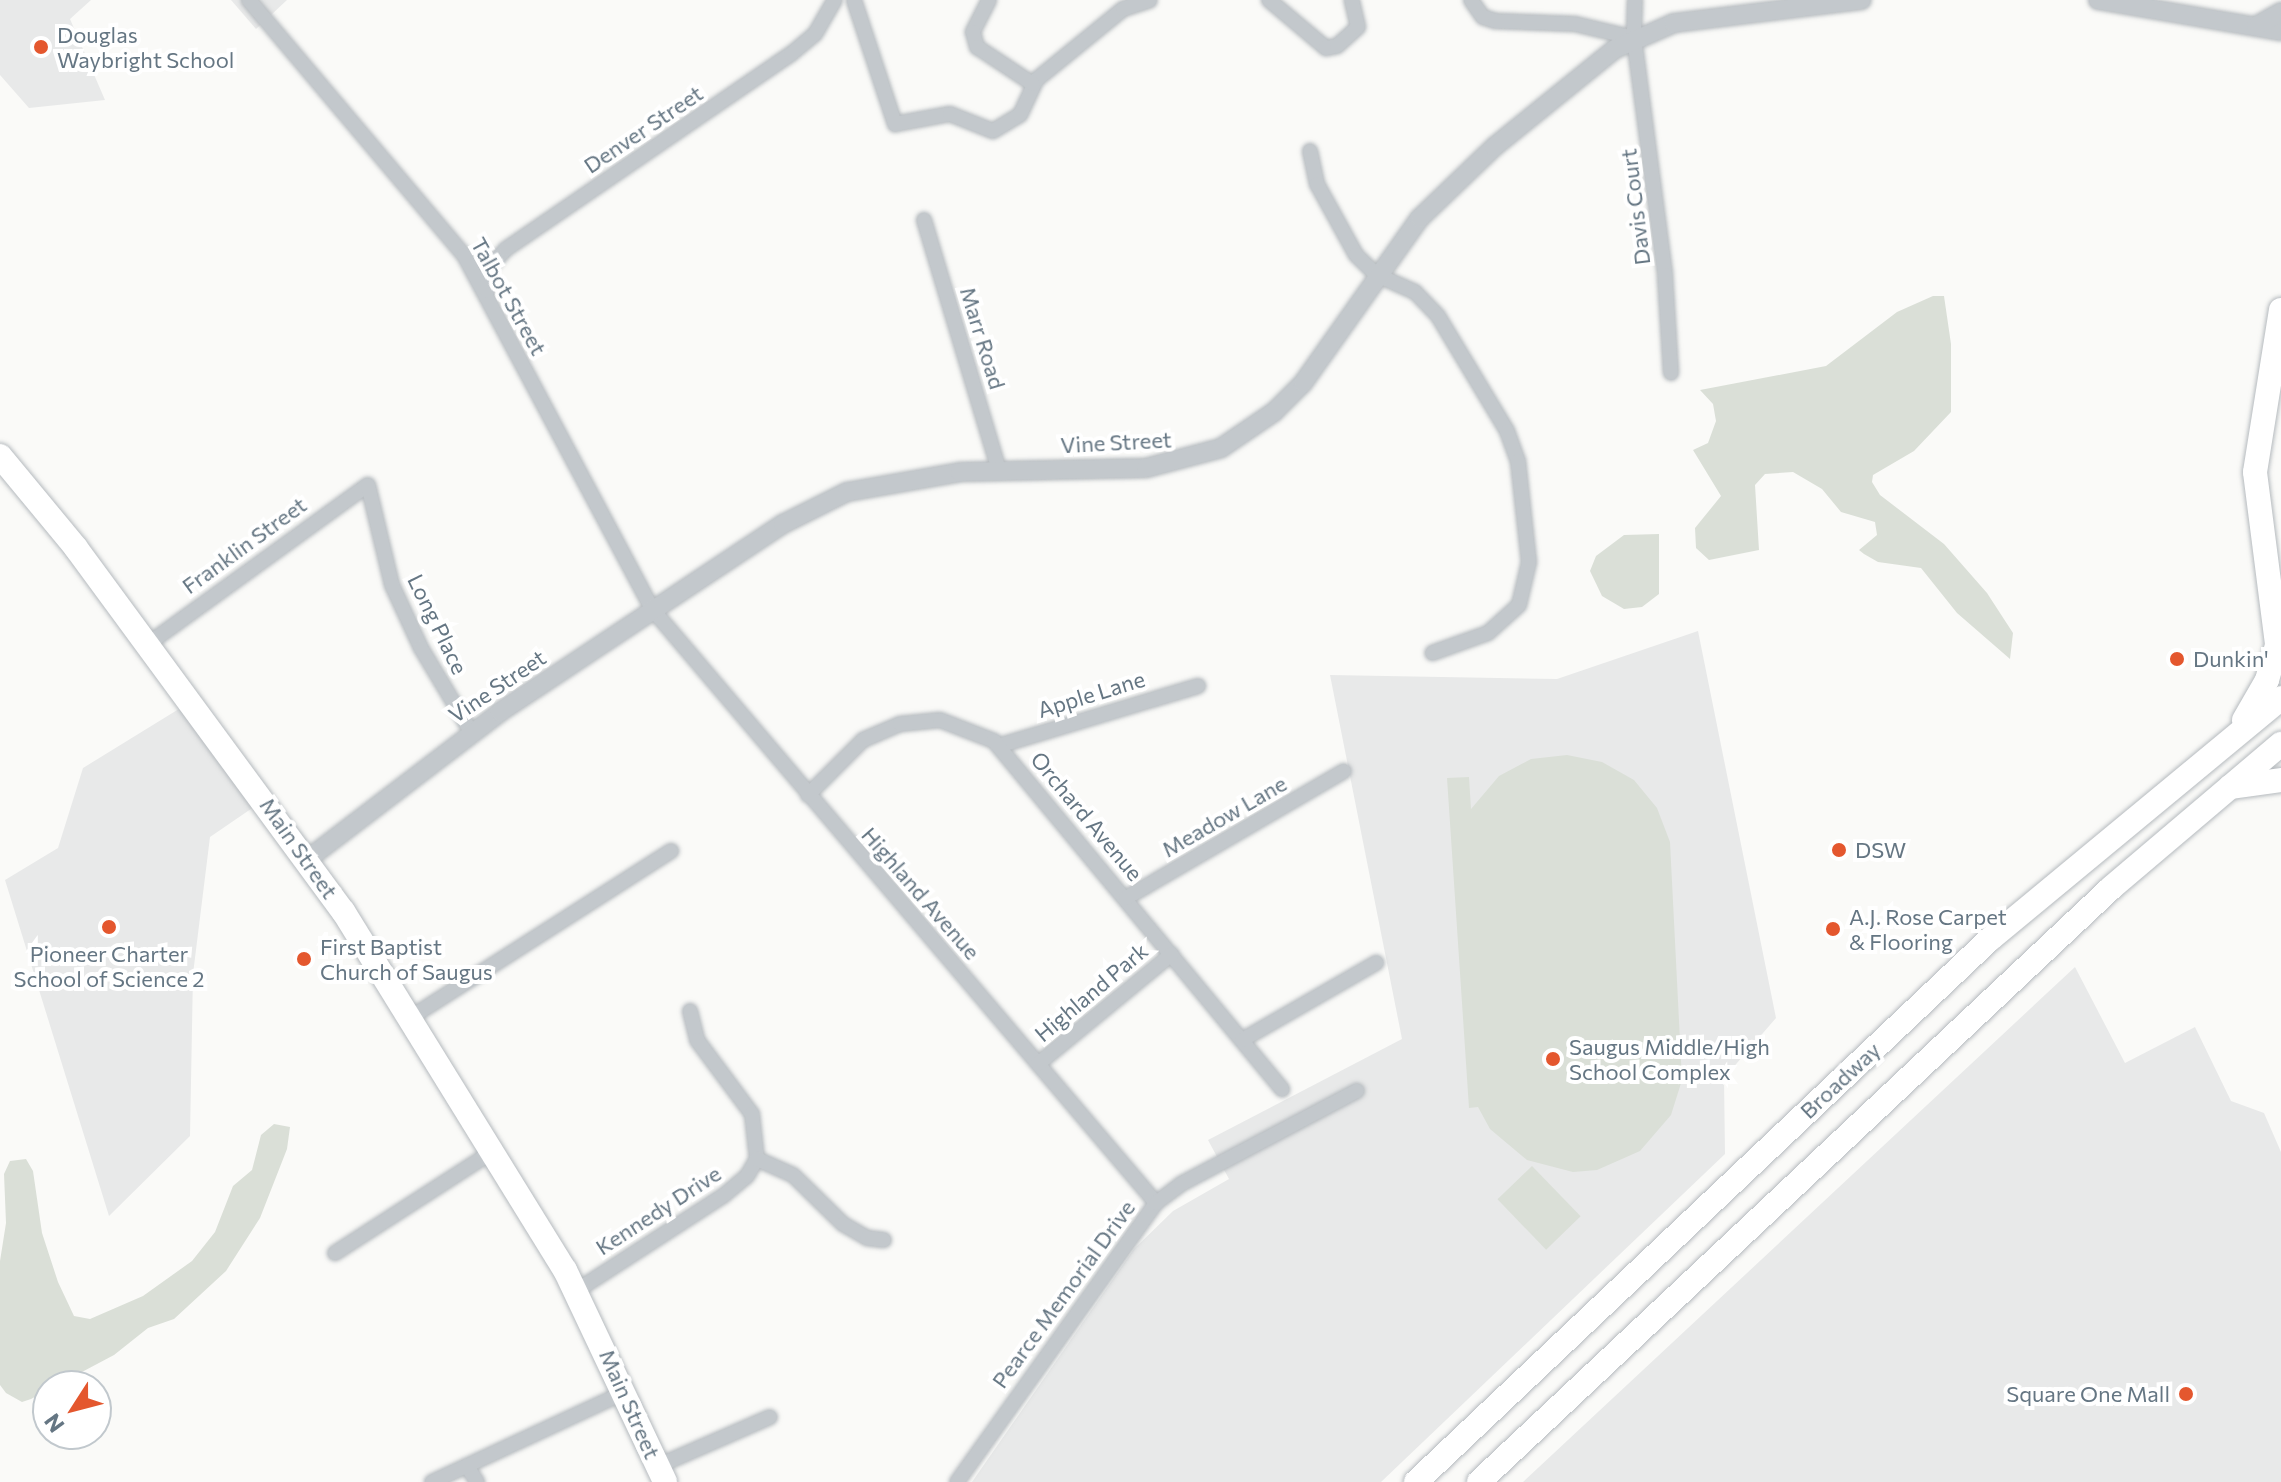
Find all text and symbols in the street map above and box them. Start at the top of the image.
place label: Douglas Waybright School [57,21,234,72]
marker: Douglas Waybright School [32,38,50,56]
street label: Denver Street [578,80,708,178]
street label: Davis Court [1615,147,1655,267]
street label: Talbot Street [466,232,552,360]
street label: Marr Road [955,284,1011,392]
street label: Vine Street [1060,426,1172,458]
street label: Franklin Street [177,491,311,599]
street label: Long Place [402,570,474,678]
street label: Vine Street [443,644,551,728]
place label: Dunkin' [2193,646,2269,672]
marker: Dunkin' [2168,650,2186,668]
street label: Apple Lane [1034,665,1148,723]
street label: Orchard Avenue [1025,746,1149,886]
street label: Meadow Lane [1157,770,1291,862]
street label: Main Street [255,793,343,903]
street label: Highland Avenue [856,821,986,965]
place label: DSW [1855,837,1906,863]
marker: DSW [1830,841,1848,859]
place label: A.J. Rose Carpet & Flooring [1849,903,2007,954]
marker: Pioneer Charter School of Science 2 [100,918,118,936]
marker: A.J. Rose Carpet & Flooring [1824,920,1842,938]
place label: First Baptist Church of Saugus [320,933,493,984]
street label: Highland Park [1029,937,1153,1047]
place label: Pioneer Charter School of Science 2 [14,940,204,992]
marker: First Baptist Church of Saugus [295,950,313,968]
place label: Saugus Middle/High School Complex [1569,1033,1770,1084]
street label: Broadway [1794,1036,1886,1124]
marker: Saugus Middle/High School Complex [1544,1050,1562,1068]
street label: Kennedy Drive [590,1160,726,1260]
street label: Pearce Memorial Drive [986,1195,1140,1393]
street label: Main Street [594,1345,666,1463]
north arrow [32,1370,112,1450]
place label: Square One Mall [2006,1381,2170,1407]
marker: Square One Mall [2177,1385,2195,1403]
text: N [38,1409,70,1438]

